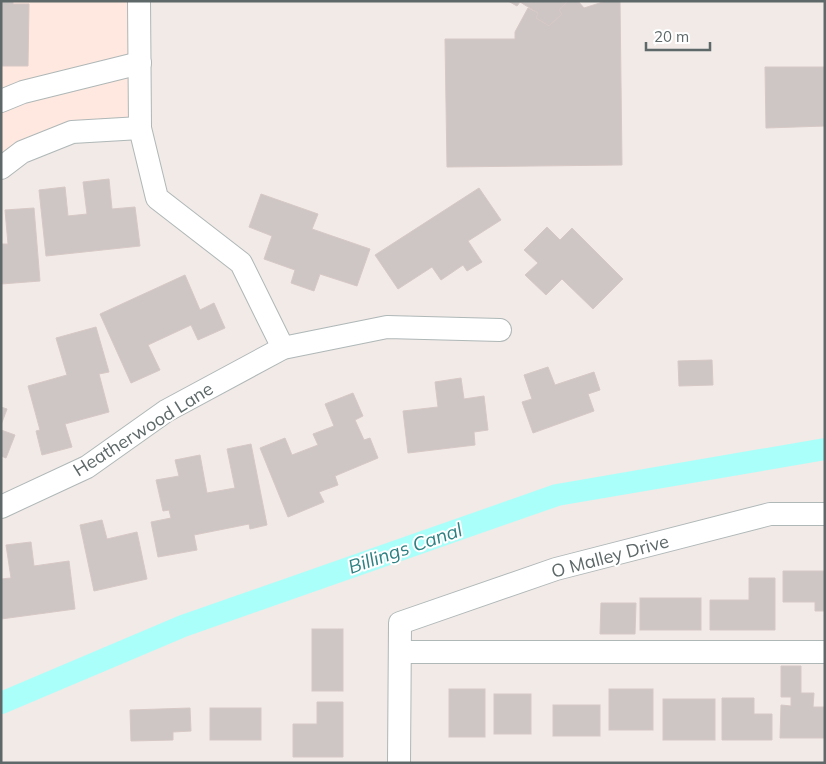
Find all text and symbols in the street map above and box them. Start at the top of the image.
scale bar [646,20,710,52]
text: 20 m [654,27,689,46]
street label: Heatherwood Lane [69,377,217,481]
water label: Billings Canal [345,517,466,579]
street label: O Malley Drive [549,529,671,583]

